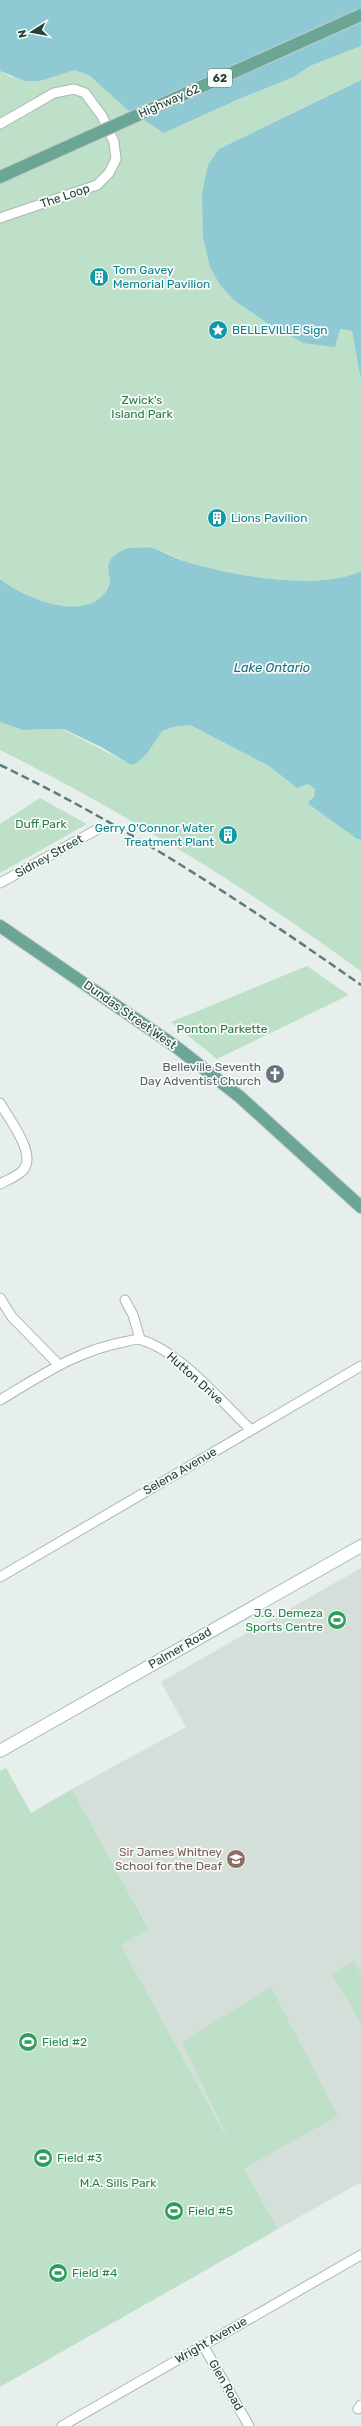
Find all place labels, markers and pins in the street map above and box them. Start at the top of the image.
place label: Tom Gavey Memorial Pavilion [113,263,210,291]
building icon: Tom Gavey Memorial Pavilion [88,266,110,288]
place icon: BELLEVILLE Sign [207,319,229,341]
place label: BELLEVILLE Sign [232,323,328,337]
building icon: Lions Pavilion [206,507,228,529]
place label: Lions Pavilion [231,511,308,525]
place label: Gerry O'Connor Water Treatment Plant [95,821,214,849]
building icon: Gerry O'Connor Water Treatment Plant [217,824,239,846]
place label: Belleville Seventh Day Adventist Church [140,1060,261,1088]
church icon: Belleville Seventh Day Adventist Church [264,1063,286,1085]
place label: J.G. Demeza Sports Centre [245,1606,323,1634]
sports icon: J.G. Demeza Sports Centre [326,1609,348,1631]
place label: Sir James Whitney School for the Deaf [115,1845,222,1873]
school or university icon: Sir James Whitney School for the Deaf [225,1848,247,1870]
sports icon: Field #2 [17,2031,39,2053]
place label: Field #2 [42,2035,87,2049]
sports icon: Field #3 [32,2147,54,2169]
place label: Field #3 [57,2151,102,2165]
sports icon: Field #5 [163,2200,185,2222]
place label: Field #5 [188,2204,233,2218]
sports icon: Field #4 [47,2262,69,2284]
place label: Field #4 [72,2266,118,2280]

